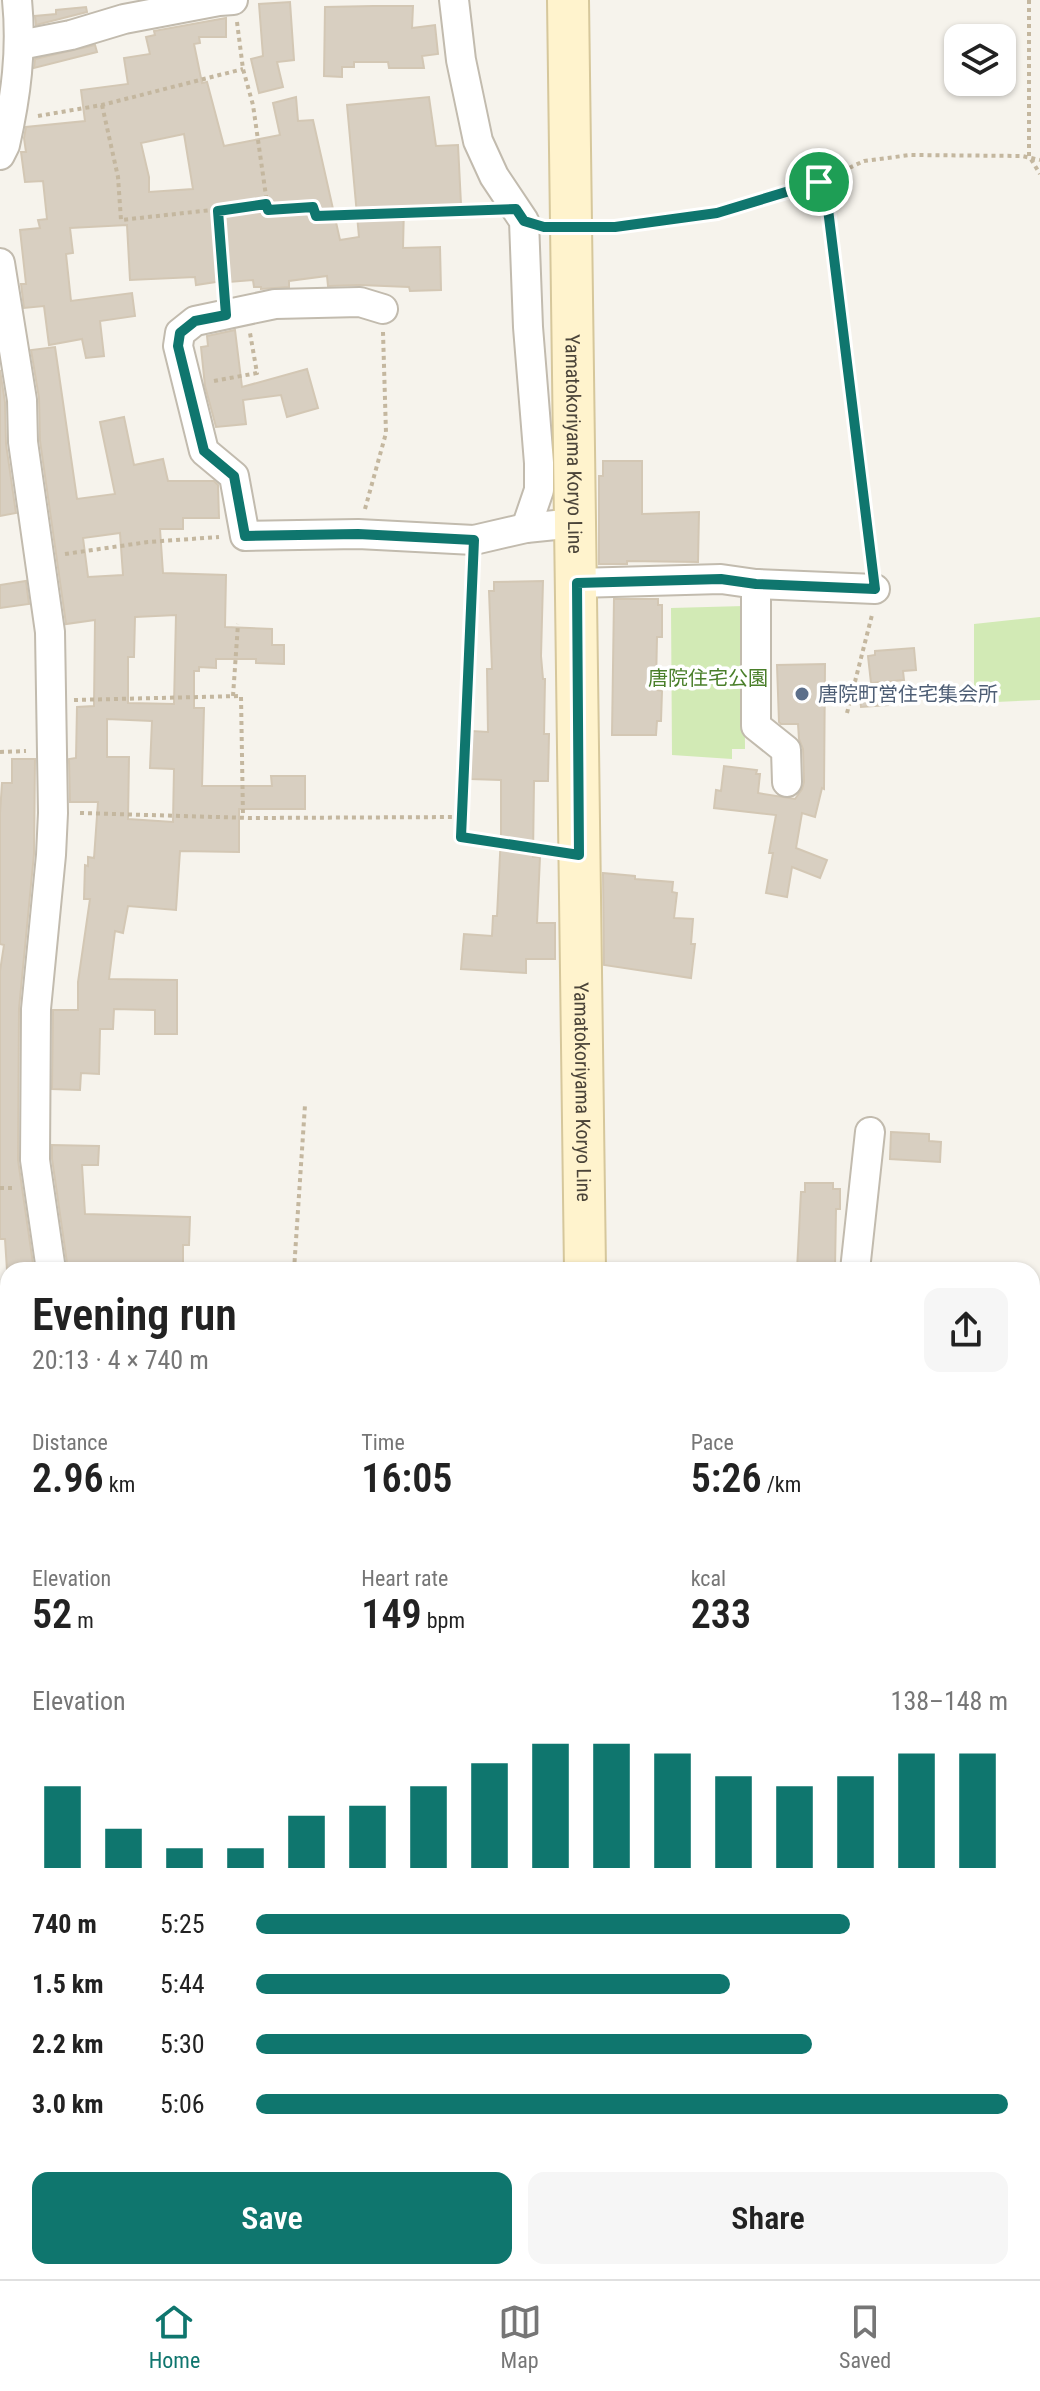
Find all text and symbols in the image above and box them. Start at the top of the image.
map controls [944,24,1016,96]
button: layers [944,24,1016,96]
pin [785,148,853,216]
icon: arrive [797,160,841,204]
street label: Yamatokoriyama Koryo Line [560,334,587,554]
park label: 唐院住宅公園 [648,666,768,690]
place label: 唐院町営住宅集会所 [818,682,998,706]
marker: 唐院町営住宅集会所 [793,685,811,703]
street label: Yamatokoriyama Koryo Line [569,982,596,1202]
button: share [924,1288,1008,1372]
text: Evening run [32,1289,237,1341]
text: 20:13 · 4 × 740 m [32,1345,209,1375]
text: Distance [32,1430,108,1455]
text: Time [361,1430,405,1455]
text: Pace [691,1430,734,1455]
text: 2.96 [32,1455,104,1502]
text: 16:05 [361,1455,452,1502]
text: 5:26 [691,1455,762,1502]
text: km [104,1472,135,1497]
text: /km [762,1472,801,1497]
text: Elevation [32,1566,111,1591]
text: Heart rate [361,1566,448,1591]
text: kcal [691,1566,726,1591]
text: 52 [32,1591,72,1638]
text: 149 [361,1591,422,1638]
text: 233 [691,1591,751,1638]
text: m [72,1608,94,1633]
text: bpm [422,1608,465,1633]
text: Elevation [32,1686,126,1716]
text: 138–148 m [891,1686,1008,1716]
text: 740 m [32,1909,97,1939]
text: 5:25 [160,1909,205,1939]
text: 1.5 km [32,1969,104,1999]
text: 5:44 [160,1969,205,1999]
text: 2.2 km [32,2029,104,2059]
text: 5:30 [160,2029,205,2059]
text: 3.0 km [32,2089,104,2119]
text: 5:06 [160,2089,205,2119]
button: Save [32,2172,512,2264]
button: Share [528,2172,1008,2264]
tab: Home [149,2300,200,2373]
tab: Map [498,2300,542,2373]
tab: Saved [839,2300,891,2373]

